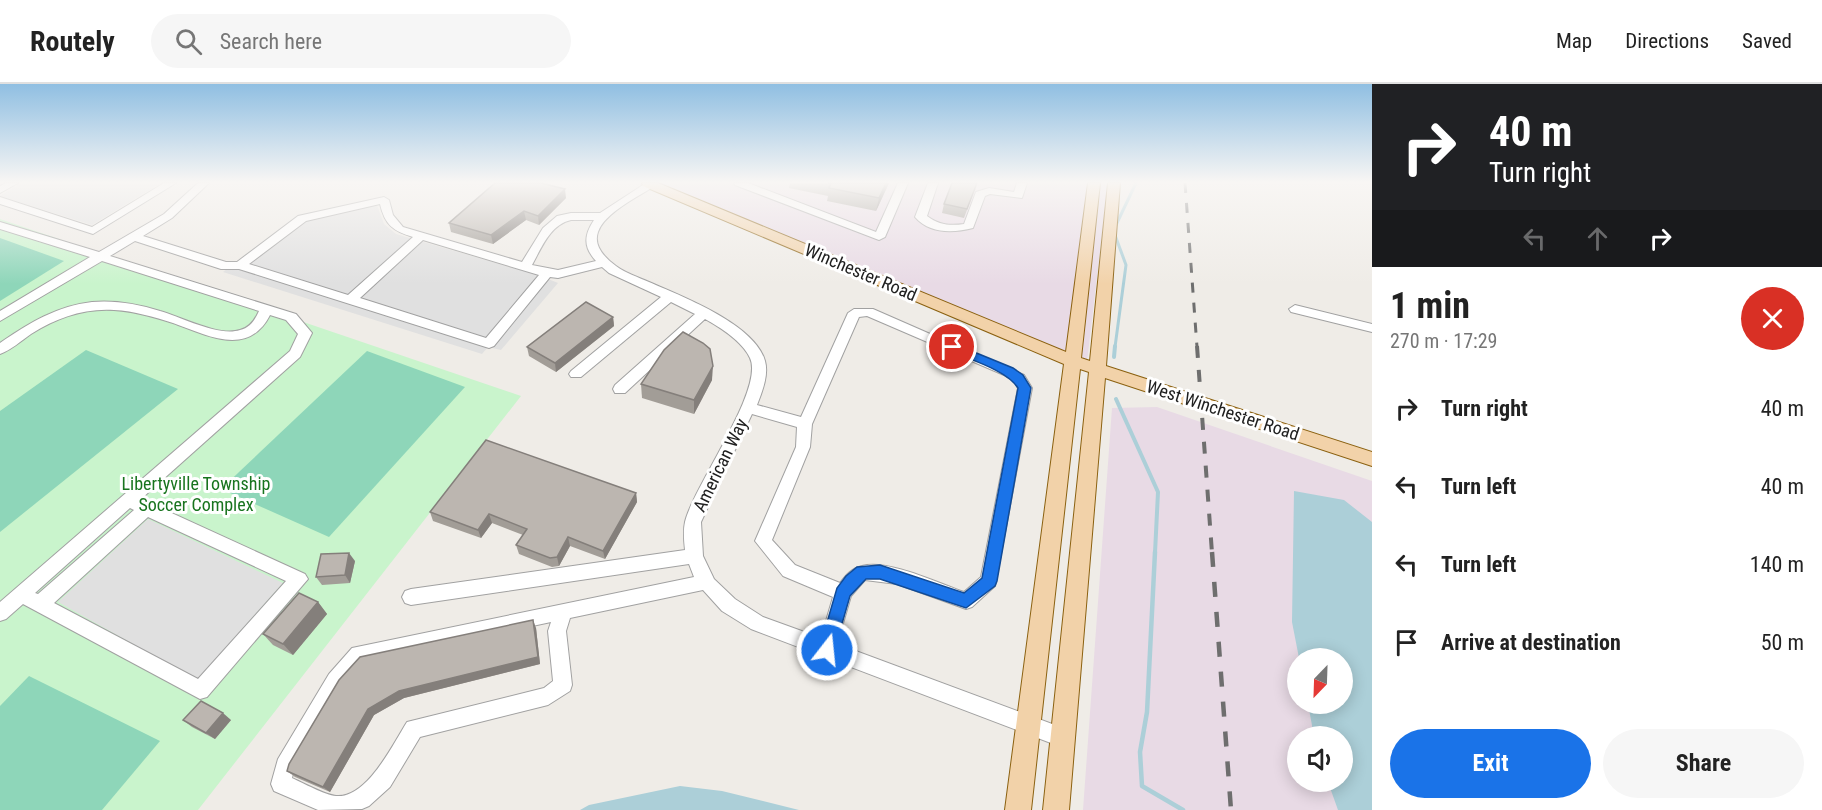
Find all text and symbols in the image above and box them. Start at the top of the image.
search box [151,14,571,68]
text: Routely [30,25,115,58]
icon: search [172,25,205,58]
text: Search here [220,29,322,54]
text: Map [1556,29,1592,53]
text: Directions [1625,29,1709,53]
text: Saved [1742,29,1792,53]
text: 40 m [1489,107,1572,156]
icon: right [1390,108,1468,186]
text: Turn right [1489,157,1591,189]
icon: left [1518,222,1551,255]
icon: ahead [1581,222,1614,255]
icon: right [1644,222,1677,255]
street label: Winchester Road [802,239,920,305]
text: 1 min [1390,285,1470,327]
button: close [1741,287,1804,350]
pin [926,321,977,372]
text: 270 m · 17:29 [1390,329,1497,353]
icon: arrive [935,330,968,363]
street label: West Winchester Road [1144,375,1302,445]
icon: right [1390,392,1423,425]
text: Turn right [1441,396,1528,421]
text: 40 m [1761,396,1804,421]
street label: American Way [688,414,752,515]
icon: left [1390,470,1423,503]
park label: Libertyville Township Soccer Complex [122,473,271,515]
text: Turn left [1441,474,1516,499]
text: 40 m [1761,474,1804,499]
icon: left [1390,548,1423,581]
text: Turn left [1441,552,1516,577]
text: 140 m [1750,552,1804,577]
position arrow [795,618,859,682]
icon: arrive [1390,626,1423,659]
text: Arrive at destination [1441,630,1621,655]
text: 50 m [1761,630,1804,655]
north arrow [1287,648,1353,714]
map controls [1287,648,1353,792]
button: sound [1287,726,1353,792]
button: Exit [1390,729,1591,798]
button: Share [1603,729,1804,798]

